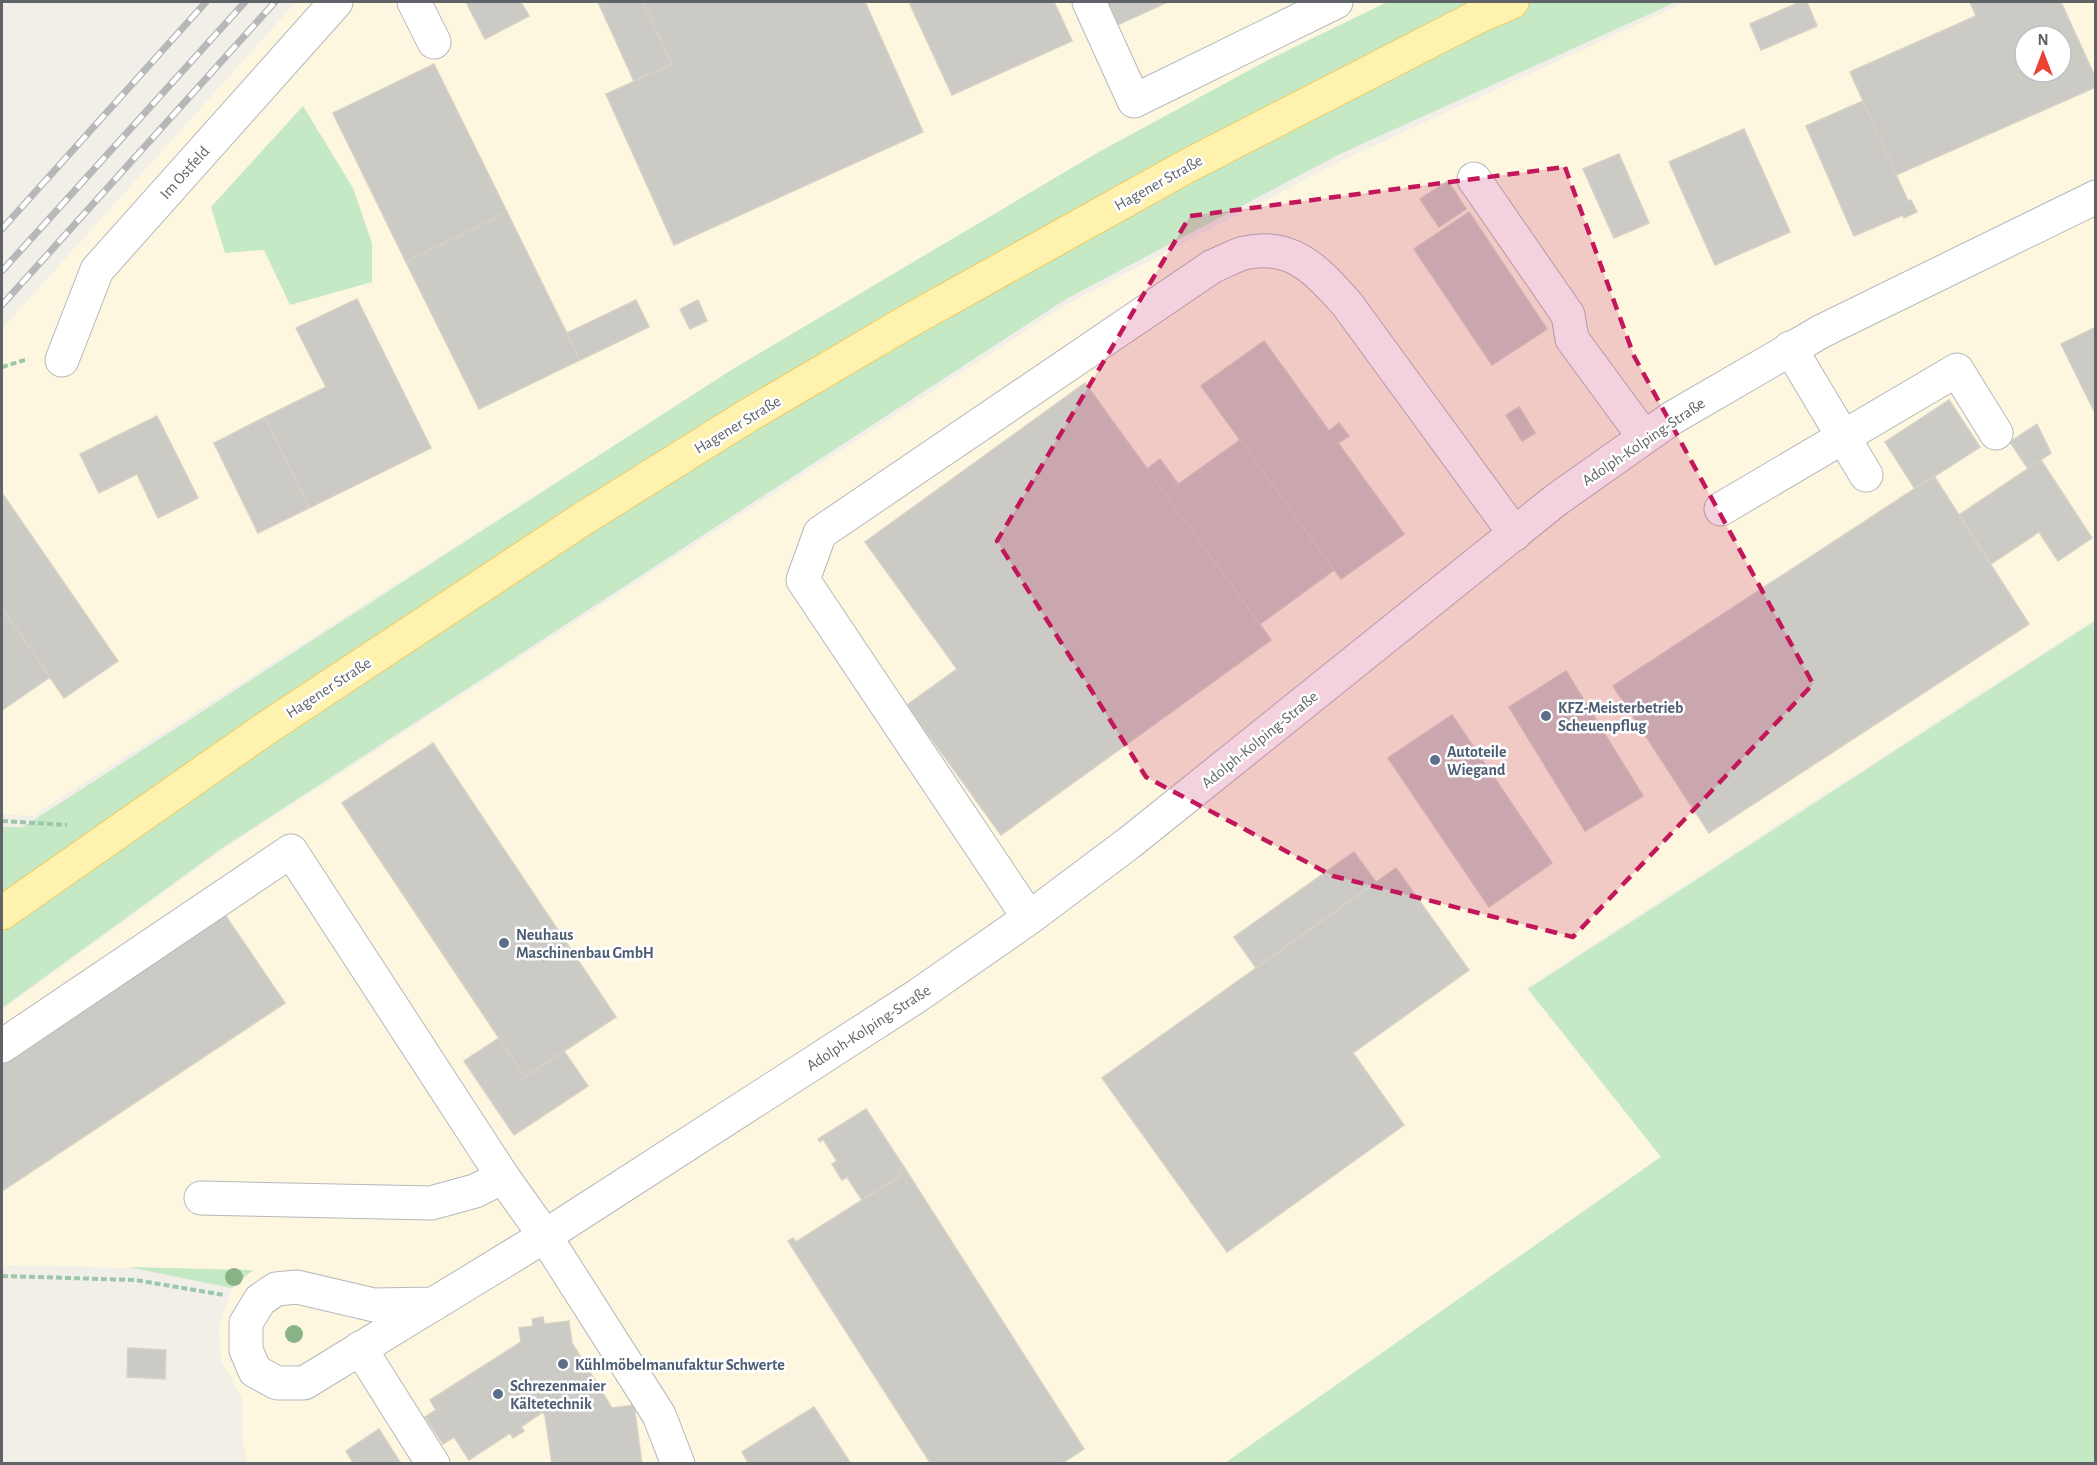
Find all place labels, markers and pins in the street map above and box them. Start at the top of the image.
place label: KFZ-Meisterbetrieb Scheuenpflug [1558,700,1683,734]
marker: KFZ-Meisterbetrieb Scheuenpflug [1539,709,1553,723]
place label: Autoteile Wiegand [1447,744,1507,778]
marker: Autoteile Wiegand [1428,753,1442,767]
place label: Neuhaus Maschinenbau GmbH [516,927,654,961]
marker: Neuhaus Maschinenbau GmbH [497,936,511,950]
marker: Kühlmöbelmanufaktur Schwerte [556,1357,570,1371]
place label: Kühlmöbelmanufaktur Schwerte [575,1357,785,1373]
place label: Schrezenmaier Kältetechnik [510,1378,606,1412]
marker: Schrezenmaier Kältetechnik [491,1387,505,1401]

